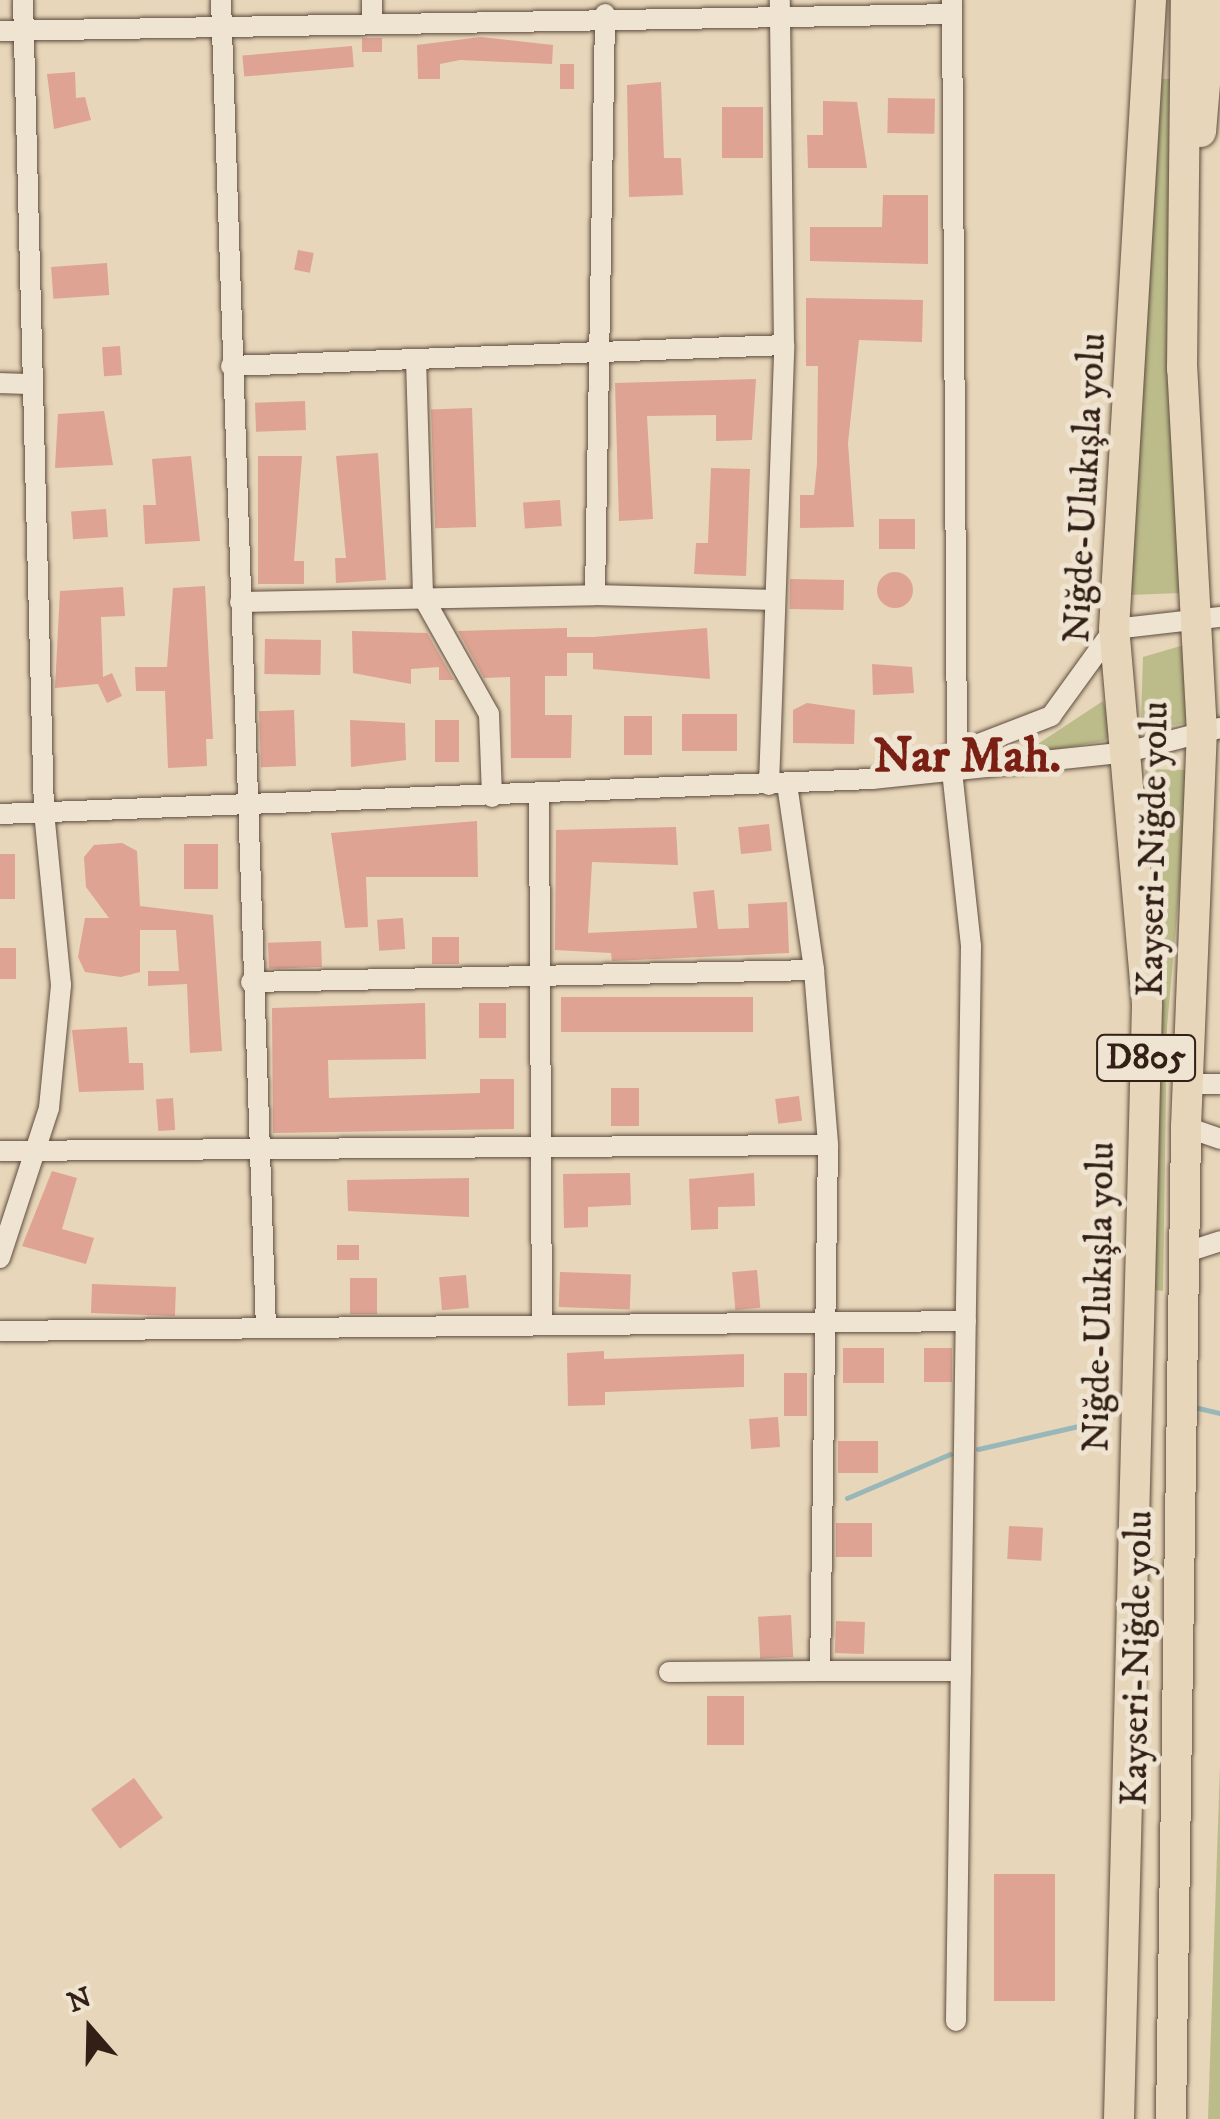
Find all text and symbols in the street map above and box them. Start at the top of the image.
street label: Niğde-Ulukışla yolu [1055,332,1117,644]
street label: Kayseri-Niğde yolu [1129,701,1179,997]
district label: Nar Mah. [873,729,1061,787]
road number: D805 [1096,1028,1196,1088]
street label: Niğde-Ulukışla yolu [1074,1141,1126,1453]
street label: Kayseri-Niğde yolu [1113,1510,1163,1806]
north arrow [40,1979,140,2079]
text: N [63,1980,96,2021]

